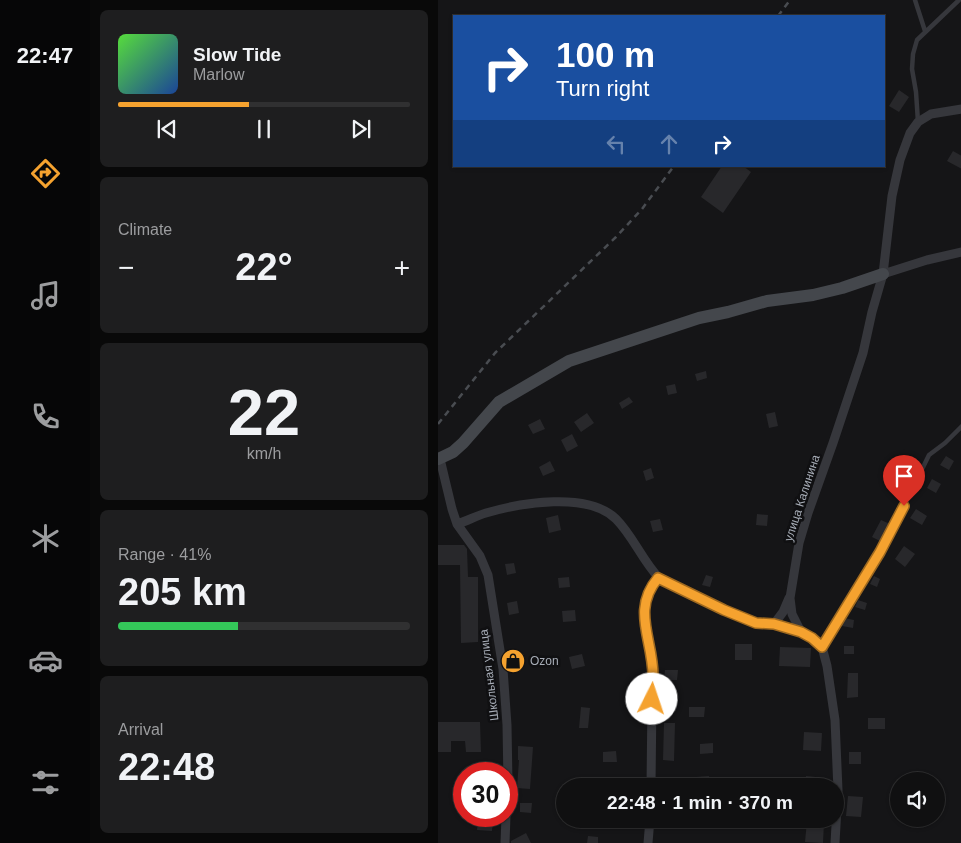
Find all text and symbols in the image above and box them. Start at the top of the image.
icon: right [473,35,538,100]
text: 100 m [556,35,655,74]
text: 22:47 [17,43,73,68]
text: Slow Tide [193,44,281,65]
text: Marlow [193,66,245,83]
text: Turn right [556,76,649,101]
icon: previous [153,115,181,143]
icon: pause [250,115,278,143]
icon: next [347,115,375,143]
icon: left [602,130,630,158]
icon: ahead [655,130,683,158]
icon: right [708,130,736,158]
icon: directions [28,156,63,191]
text: Climate [118,221,172,238]
text: 22° [235,246,293,288]
text: − [118,252,134,283]
text: + [394,252,410,283]
icon: music [28,278,63,313]
text: 22 [228,376,300,449]
icon: phone [28,399,63,434]
text: km/h [247,445,281,462]
street label: улица Калинина [781,453,823,543]
pin [883,455,925,506]
icon: arrive [890,462,918,490]
icon: climate [28,521,63,556]
text: Range · 41% [118,546,211,563]
text: 205 km [118,571,247,613]
street label: Школьная улица [476,628,502,722]
icon: car [28,643,63,678]
shop icon: Ozon [500,648,526,674]
place label: Ozon [530,654,559,668]
position arrow [625,672,677,724]
text: Arrival [118,721,163,738]
text: 22:48 [118,746,215,788]
speed limit sign: 30 [453,762,518,827]
icon: filters [28,765,63,800]
map controls [890,772,945,827]
button: sound [890,772,945,827]
text: 22:48 · 1 min · 370 m [607,792,793,813]

